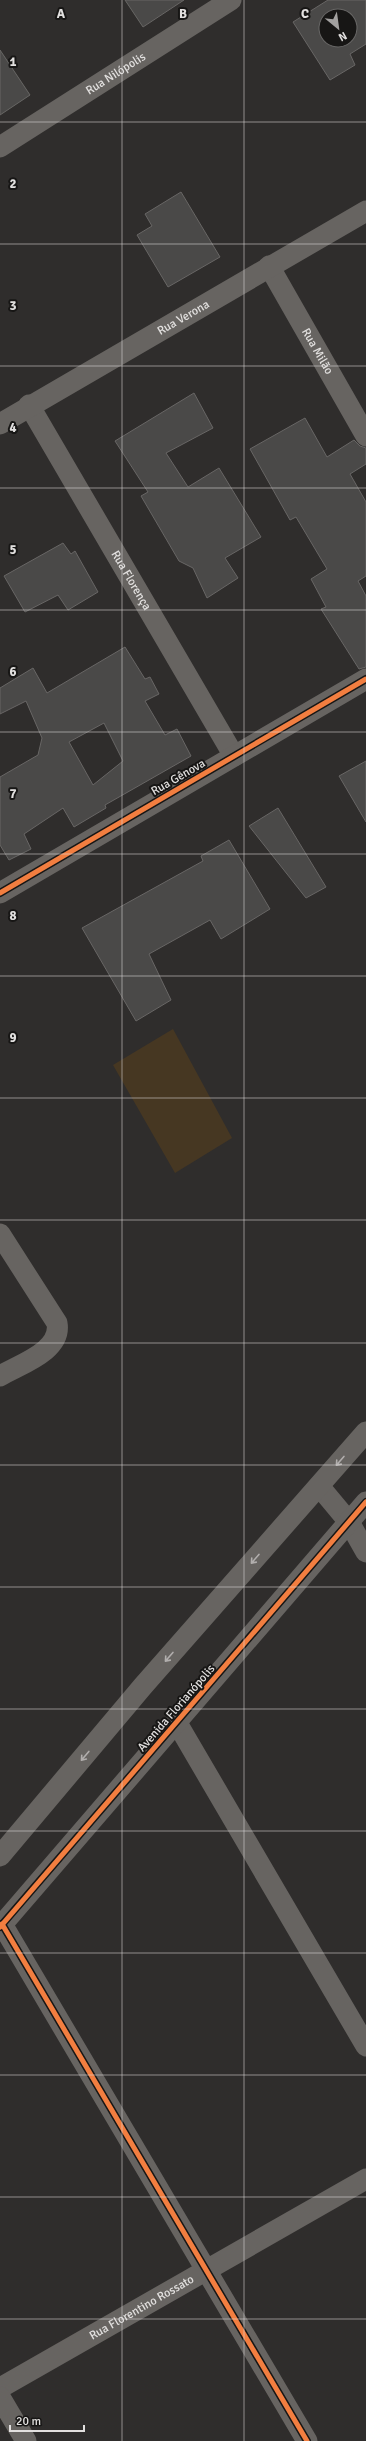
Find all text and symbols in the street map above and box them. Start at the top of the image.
text: A [57,6,66,22]
text: B [179,6,187,22]
text: C [301,6,309,22]
north arrow [318,8,358,48]
text: N [336,29,349,44]
street label: Rua Nilópolis [83,49,149,98]
text: 1 [9,54,17,70]
text: 2 [9,176,17,192]
street label: Rua Verona [155,297,212,339]
text: 3 [9,298,17,314]
street label: Rua Milão [298,325,336,377]
text: 4 [9,420,17,436]
text: 5 [9,542,17,558]
street label: Rua Florença [108,548,154,613]
text: 6 [9,664,17,680]
street label: Rua Gênova [148,756,208,799]
text: 7 [9,786,17,802]
text: 8 [9,908,17,924]
text: 9 [9,1030,17,1046]
one-way arrow [336,1456,345,1467]
one-way arrow [250,1554,259,1564]
one-way arrow [165,1651,174,1661]
street label: Avenida Florianópolis [134,1662,218,1755]
one-way arrow [80,1750,89,1761]
street label: Rua Florentino Rossato [87,2272,197,2343]
scale bar [10,2407,84,2433]
text: 20 m [16,2414,41,2429]

